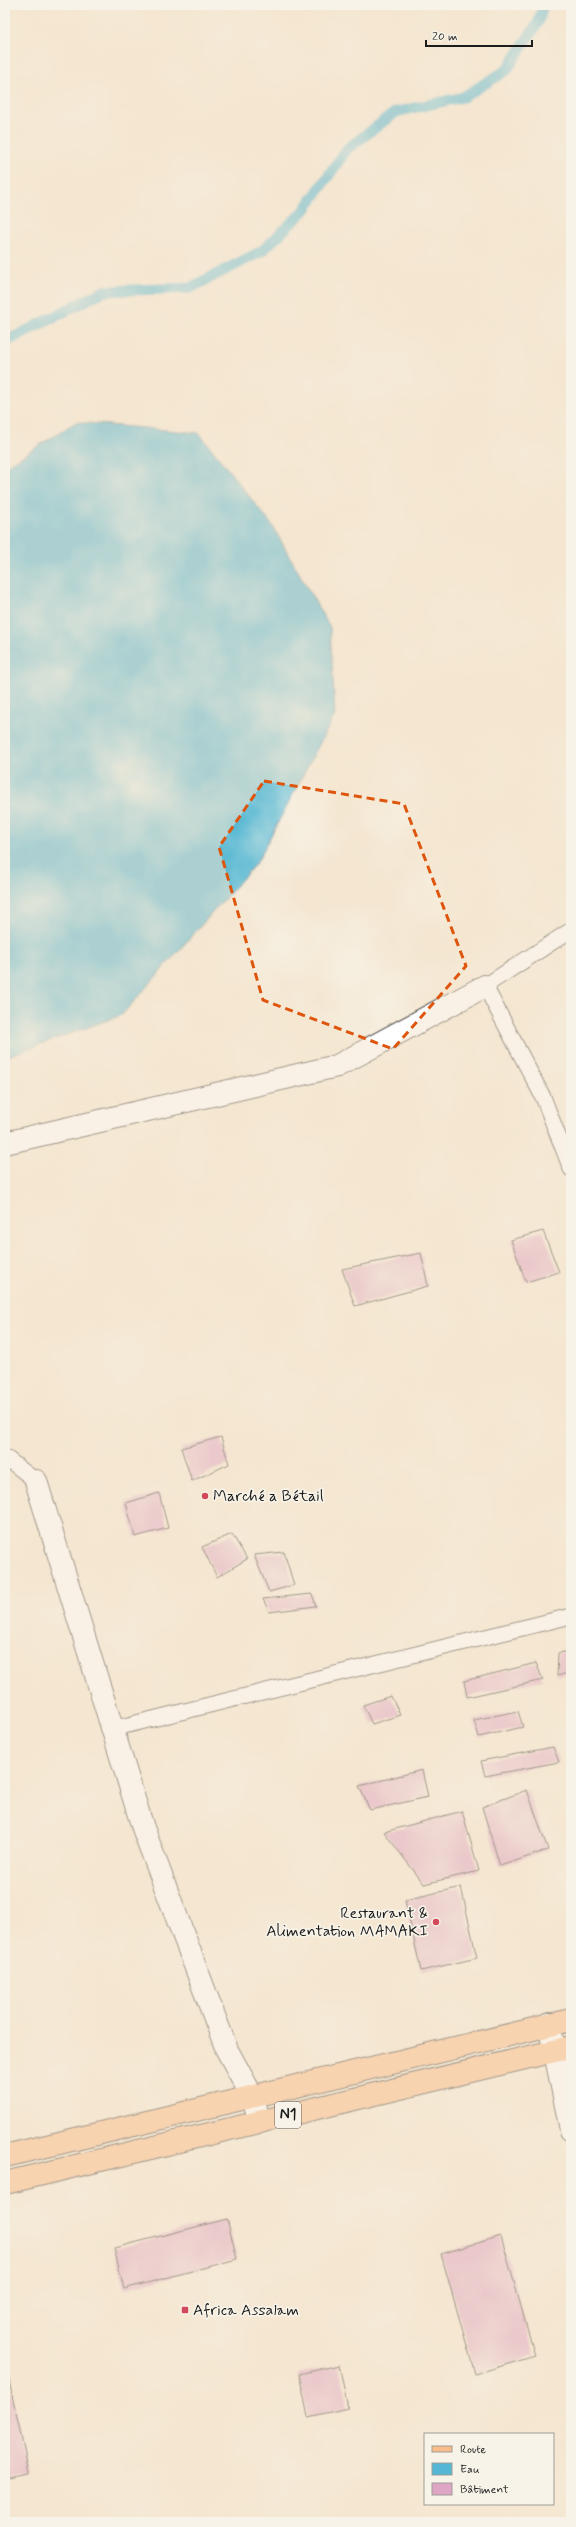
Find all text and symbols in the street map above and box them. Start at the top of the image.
scale bar [426,22,532,48]
text: 20 m [432,29,458,45]
place label: Marché a Bétail [213,1486,324,1507]
marker: Marché a Bétail [200,1491,210,1501]
place label: Restaurant & Alimentation MAMAKI [266,1903,428,1942]
marker: Restaurant & Alimentation MAMAKI [431,1917,441,1927]
road number: N1 [275,2102,301,2128]
place label: Africa Assalam [193,2300,299,2321]
marker: Africa Assalam [180,2305,190,2315]
legend [424,2433,554,2505]
text: Route [460,2442,486,2458]
text: Eau [460,2462,480,2478]
text: Bâtiment [460,2482,509,2498]

